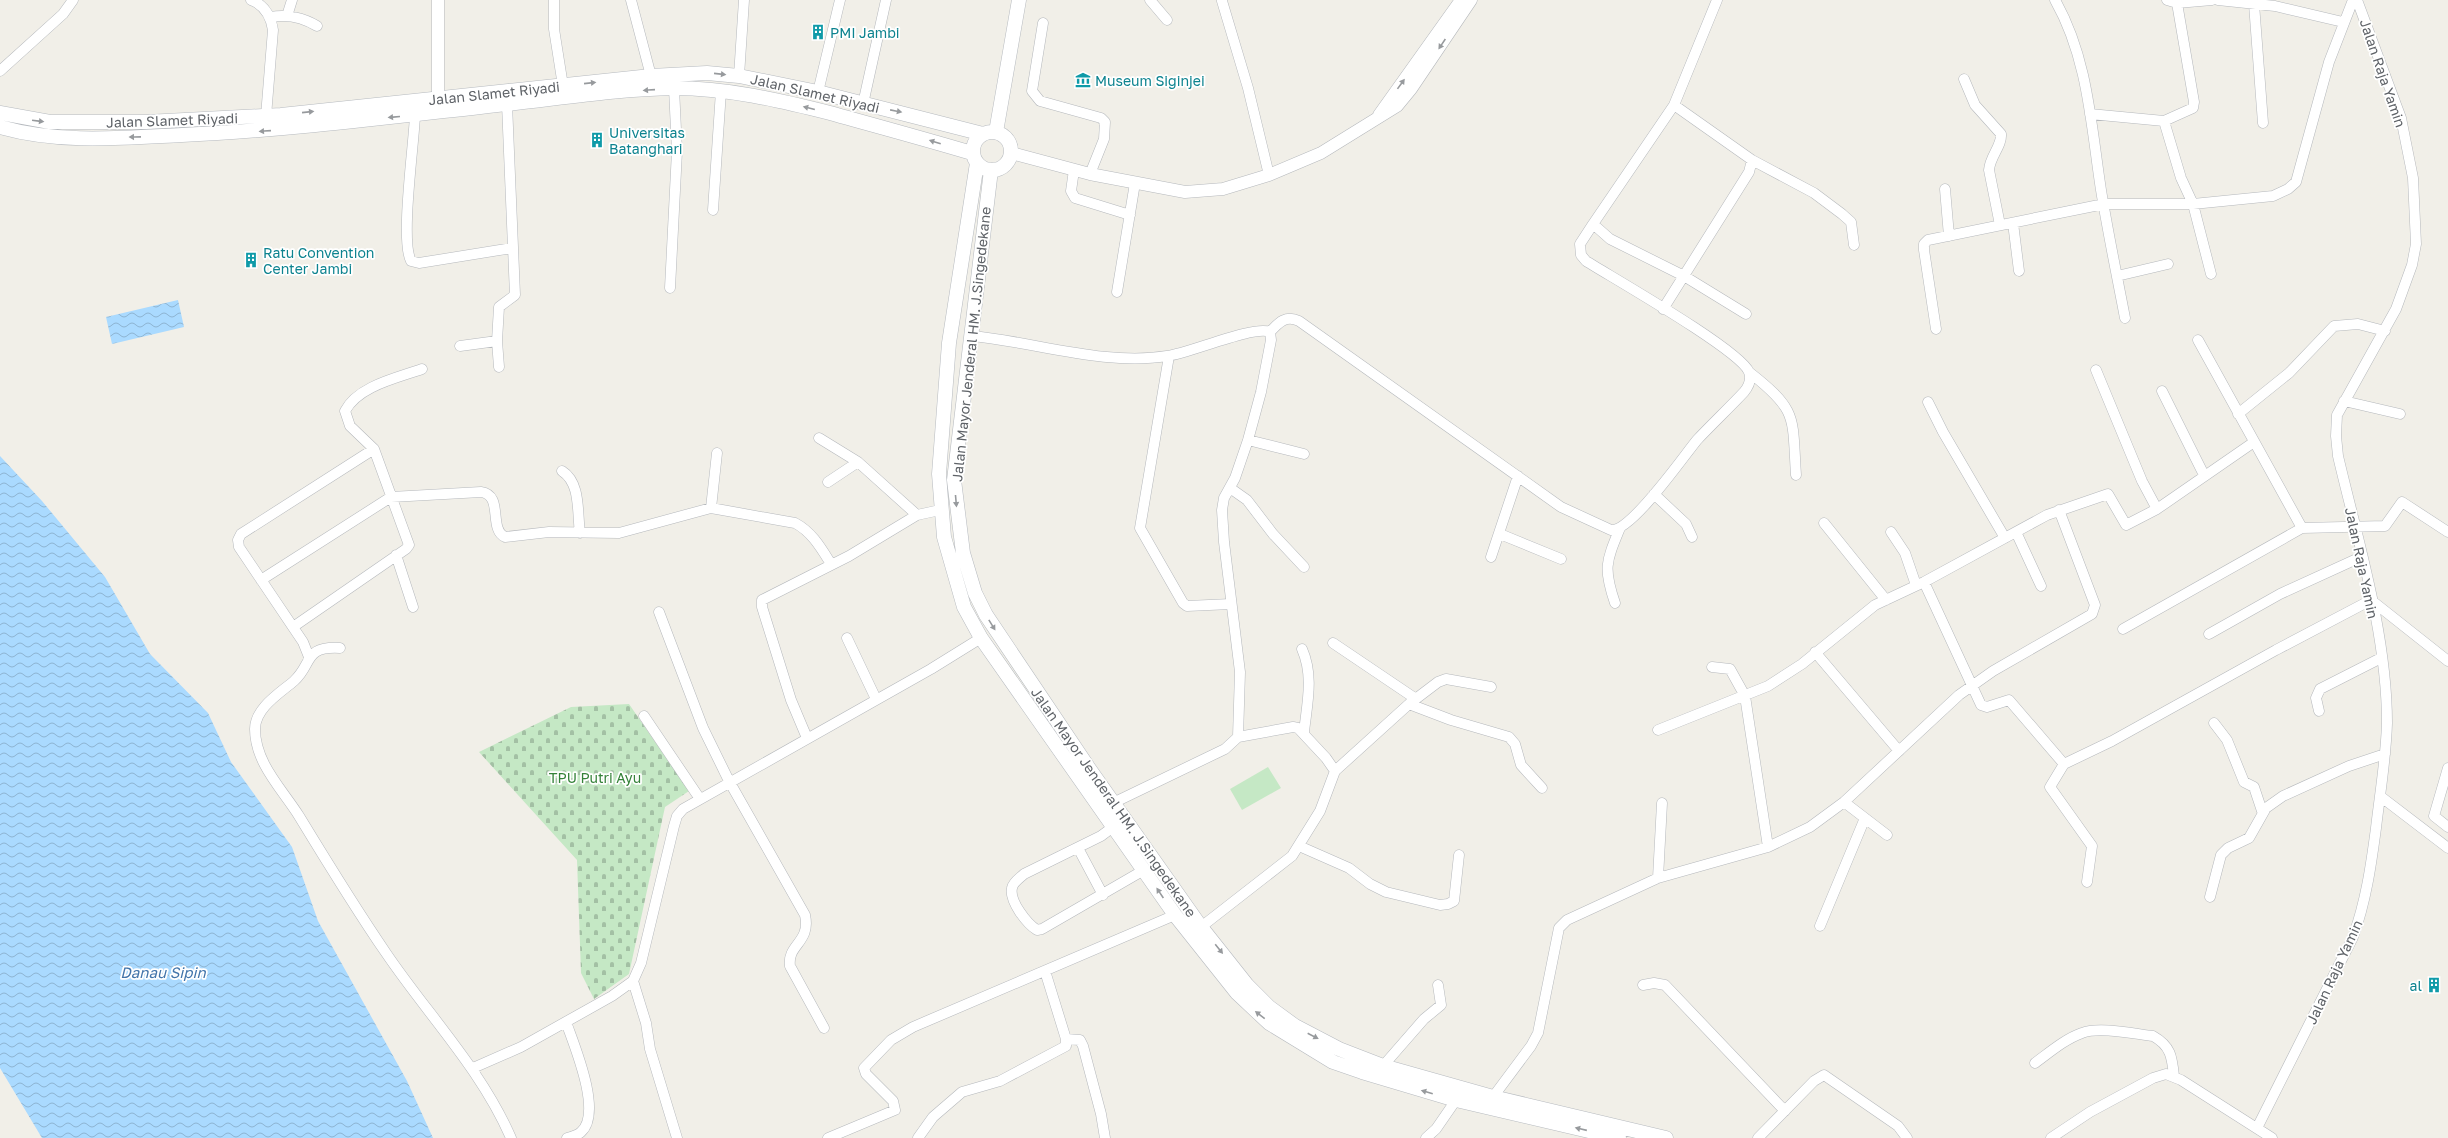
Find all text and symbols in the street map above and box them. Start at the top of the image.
street label: Jalan Raja Yamin [2357,17,2409,129]
building icon: PMI Jambi [809,23,827,41]
place label: PMI Jambi [830,24,900,41]
one-way arrow [1438,39,1446,49]
street label: Jalan Slamet Riyadi [749,70,881,116]
one-way arrow [714,71,726,78]
museum icon: Museum Siginjei [1074,71,1092,89]
place label: Museum Siginjei [1095,72,1205,89]
street label: Jalan Slamet Riyadi [427,78,561,108]
one-way arrow [1397,79,1405,90]
one-way arrow [584,80,596,86]
one-way arrow [643,87,655,94]
one-way arrow [803,105,815,111]
one-way arrow [890,108,902,114]
street label: Jalan Slamet Riyadi [106,109,238,131]
one-way arrow [302,109,314,116]
one-way arrow [388,114,400,121]
one-way arrow [32,117,44,124]
place label: Universitas Batanghari [609,124,685,157]
one-way arrow [259,127,271,134]
building icon: Universitas Batanghari [588,131,606,149]
one-way arrow [128,134,141,140]
one-way arrow [929,139,941,145]
street label: Jalan Mayor Jenderal HM. J.Singedekane [948,206,994,482]
place label: Ratu Convention Center Jambi [263,244,374,277]
building icon: Ratu Convention Center Jambi [242,251,260,269]
one-way arrow [953,495,959,507]
street label: Jalan Raja Yamin [2342,506,2382,620]
one-way arrow [988,620,996,630]
street label: Jalan Mayor Jenderal HM. J.Singedekane [1028,684,1200,920]
park label: TPU Putri Ayu [549,769,641,786]
one-way arrow [1156,888,1164,898]
street label: Jalan Raja Yamin [2302,917,2366,1027]
one-way arrow [1214,944,1223,955]
water label: Danau Sipin [120,963,207,981]
building icon: al [2425,976,2443,994]
place label: al [2410,977,2422,994]
one-way arrow [1254,1011,1265,1020]
one-way arrow [1308,1033,1319,1039]
one-way arrow [1421,1089,1433,1095]
one-way arrow [1575,1126,1587,1132]

